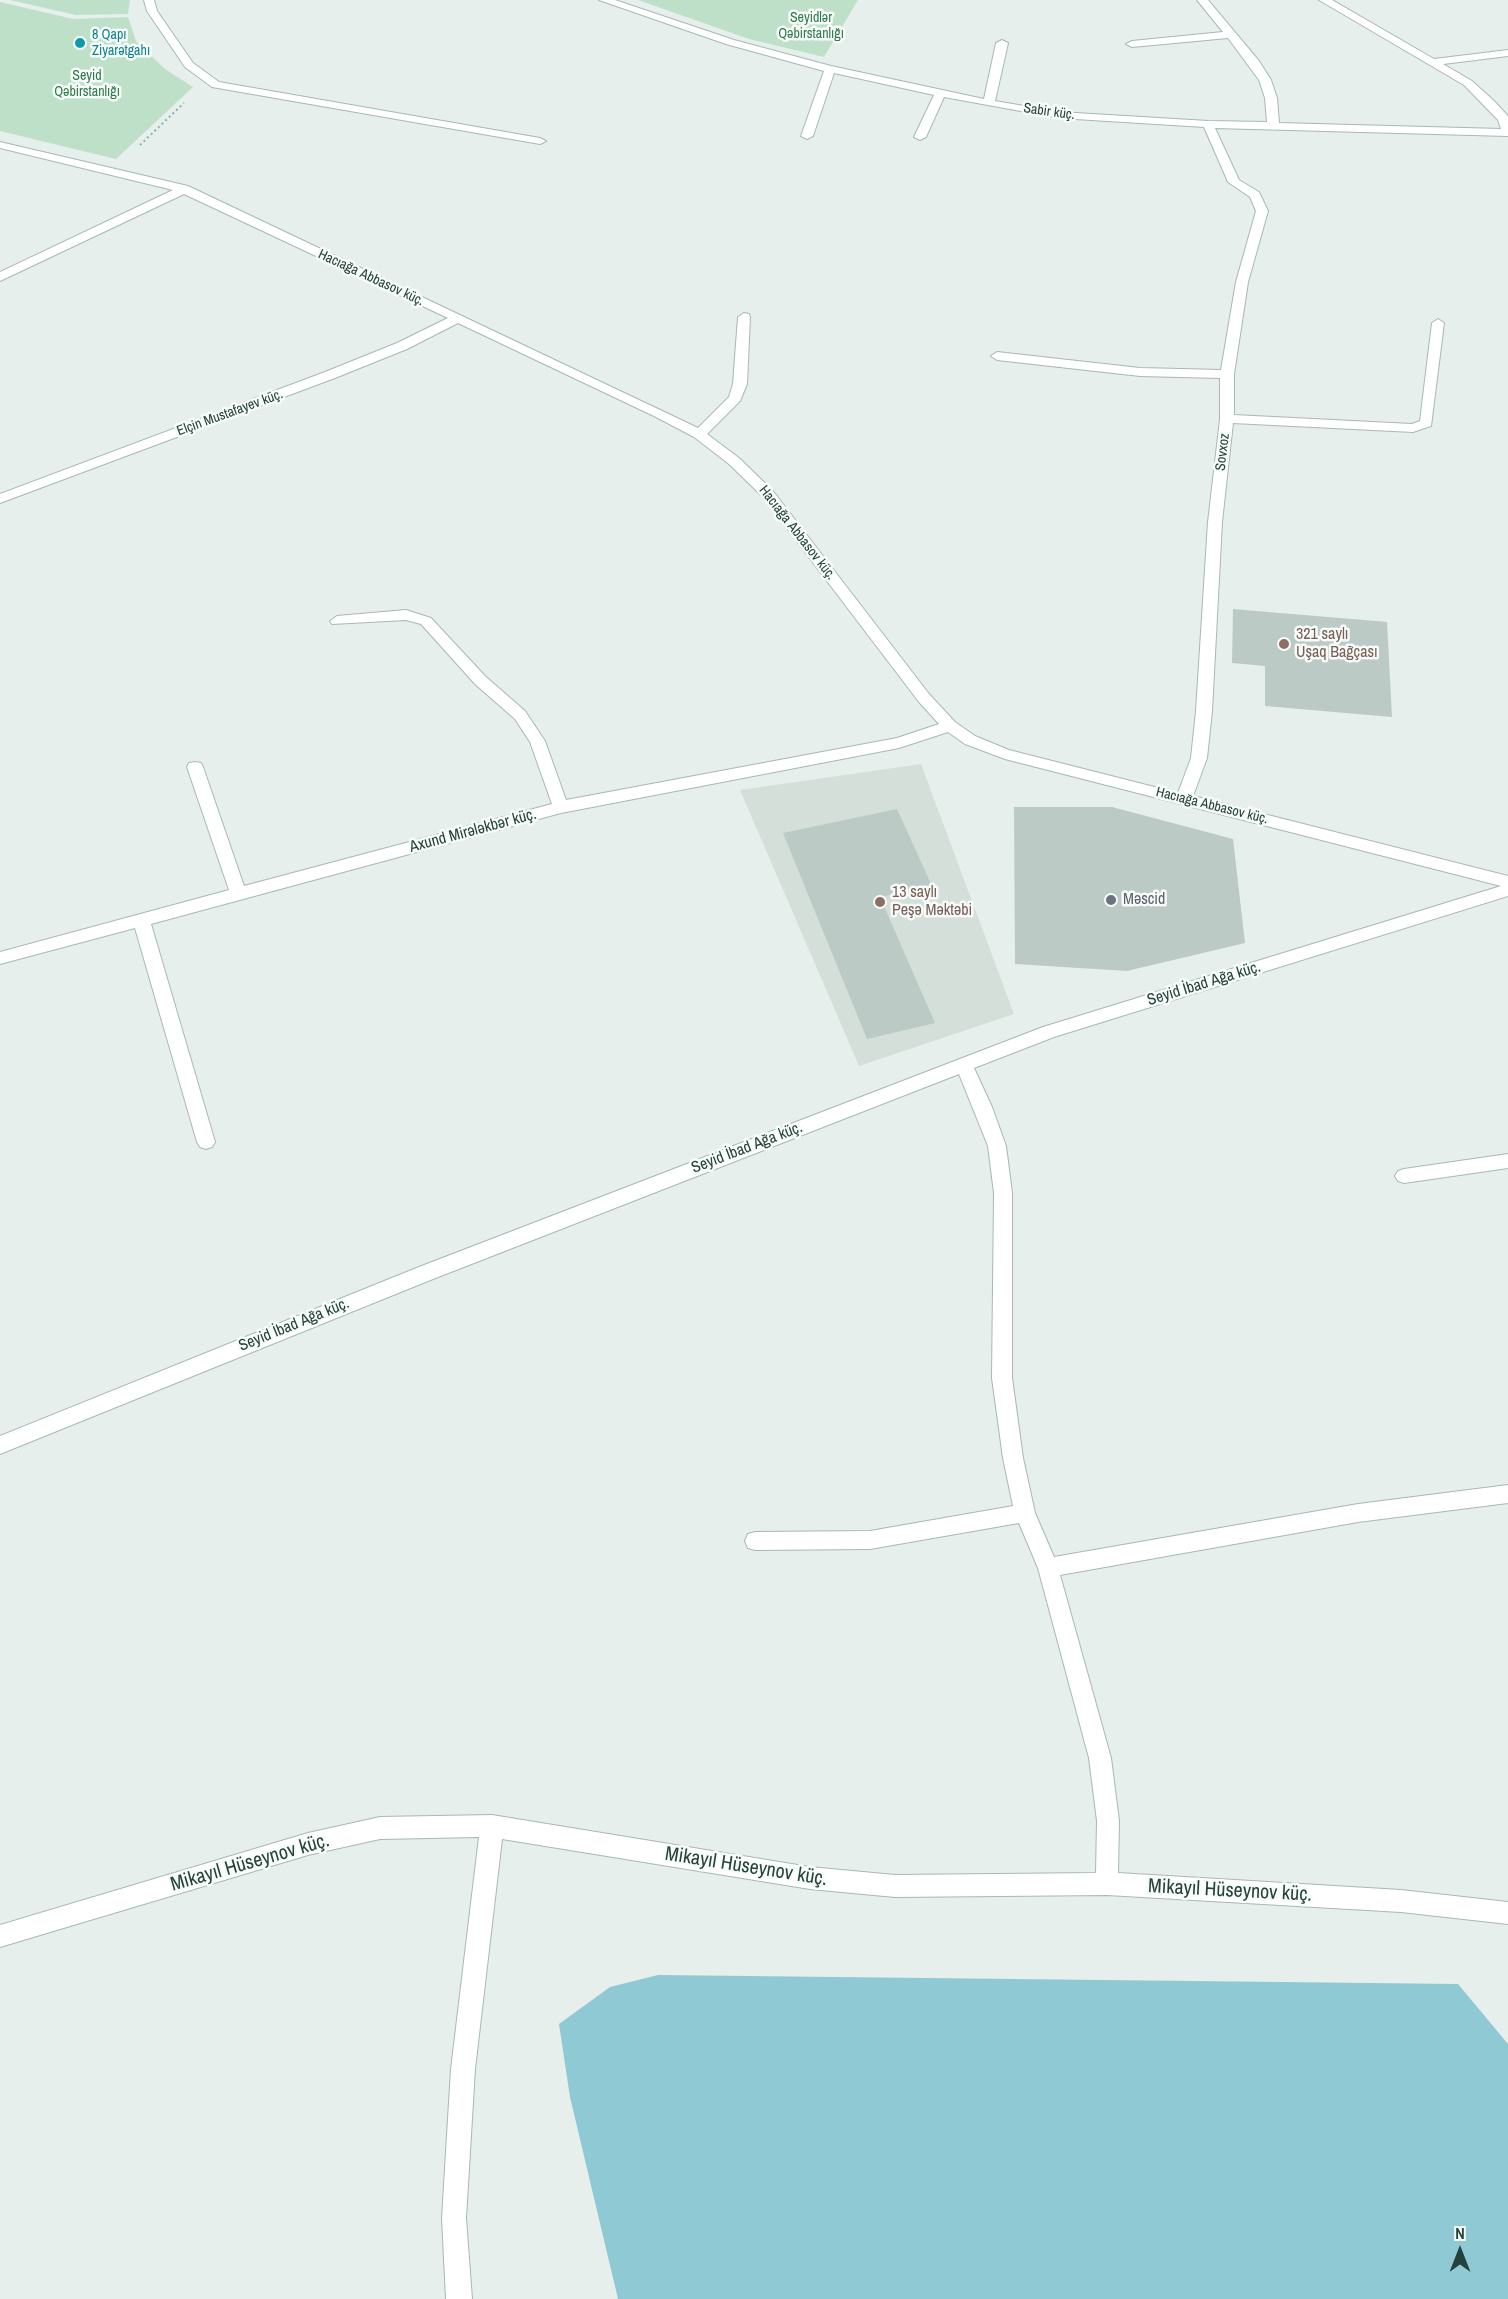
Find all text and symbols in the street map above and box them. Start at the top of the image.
park label: Seyidlər Qəbirstanlığı [778,10,844,42]
place label: 8 Qapı Ziyarətgahı [92,27,150,60]
marker: 8 Qapı Ziyarətgahı [73,36,87,50]
park label: Seyid Qəbirstanlığı [54,68,120,100]
street label: Sabir küç. [1022,100,1076,124]
street label: Hacıağa Abbasov küç. [315,246,427,310]
street label: Elçin Mustafayev küç. [175,386,285,440]
street label: Sovxoz [1212,432,1234,472]
street label: Hacıağa Abbasov küç. [755,483,839,583]
place label: 321 saylı Uşaq Bağçası [1296,625,1378,663]
marker: 321 saylı Uşaq Bağçası [1277,637,1291,651]
street label: Hacıağa Abbasov küç. [1154,784,1270,828]
street label: Axund Mirələkbər küç. [407,805,539,857]
place label: 13 saylı Peşə Məktəbi [892,883,972,921]
place label: Məscid [1123,890,1165,910]
marker: Məscid [1104,893,1118,907]
marker: 13 saylı Peşə Məktəbi [873,895,887,909]
street label: Seyid İbad Ağa küç. [1145,958,1263,1010]
street label: Seyid İbad Ağa küç. [689,1118,805,1178]
street label: Seyid İbad Ağa küç. [236,1294,352,1356]
street label: Mikayıl Hüseynov küç. [168,1829,332,1897]
street label: Mikayıl Hüseynov küç. [663,1842,829,1892]
street label: Mikayıl Hüseynov küç. [1147,1875,1313,1907]
north arrow [1430,2221,1490,2281]
text: N [1455,2222,1465,2244]

